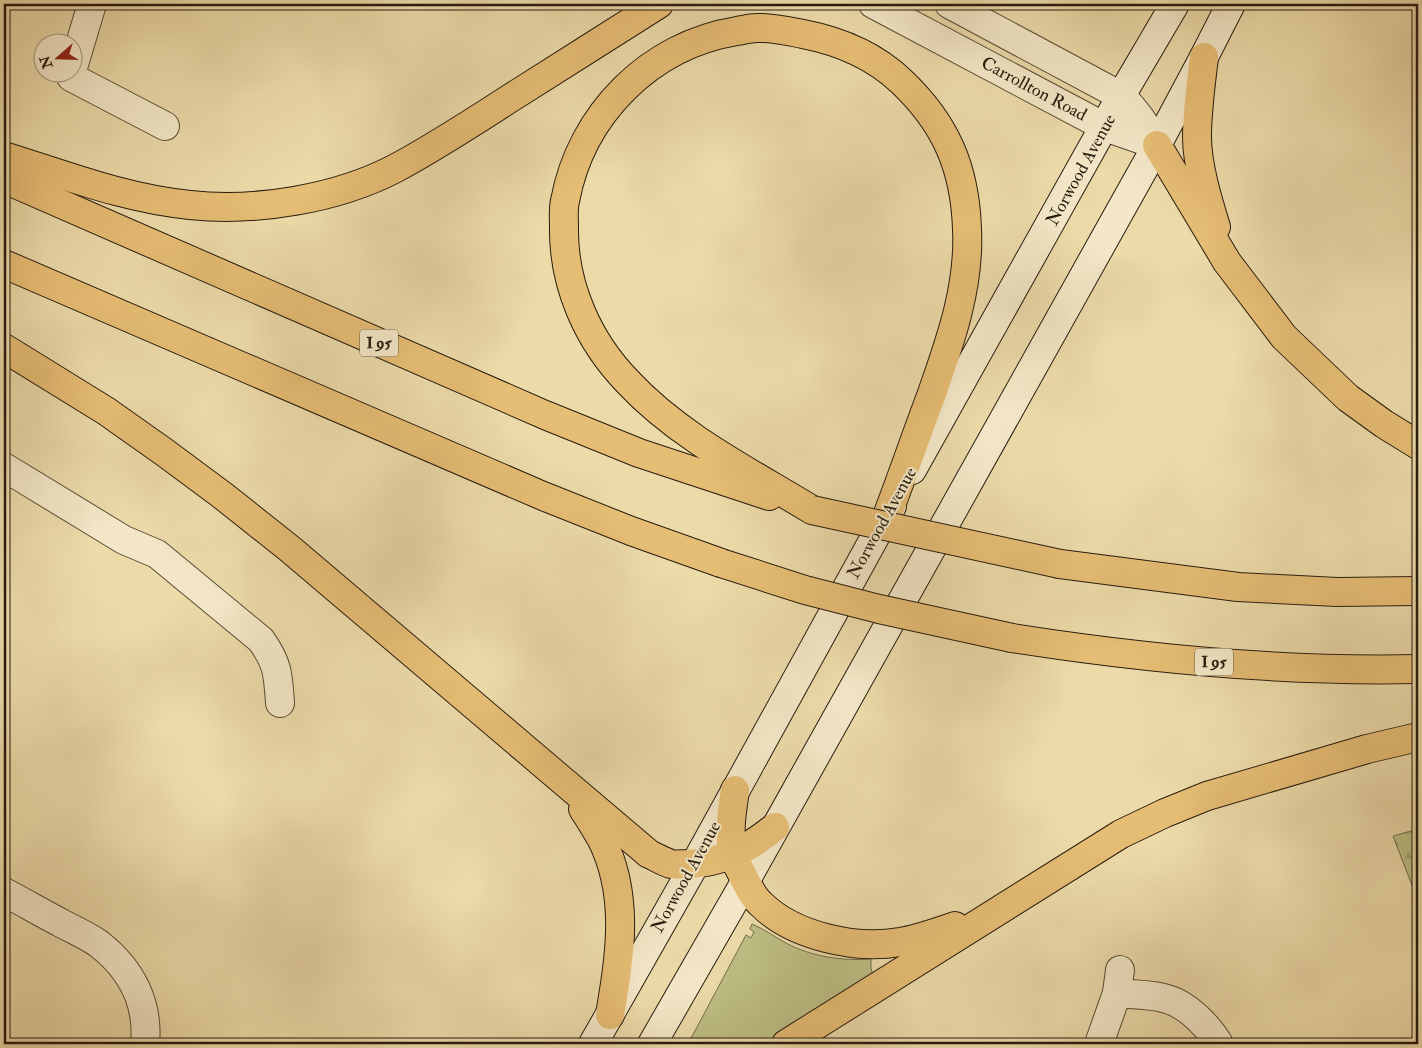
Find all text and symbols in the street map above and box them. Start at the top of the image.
north arrow [32,32,82,82]
street label: Carrollton Road [977,51,1091,127]
text: N [36,53,57,72]
street label: Norwood Avenue [1041,110,1121,230]
road number: I 95 [360,329,398,356]
street label: Norwood Avenue [842,463,922,583]
road number: I 95 [1195,649,1233,676]
street label: Norwood Avenue [646,817,726,937]

